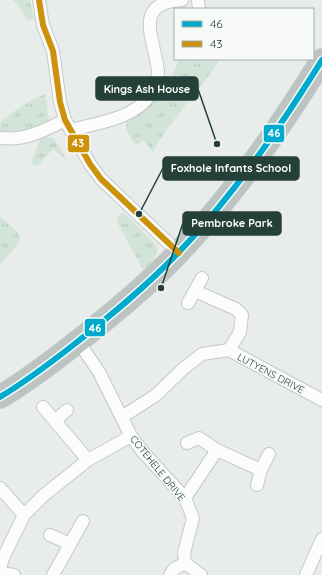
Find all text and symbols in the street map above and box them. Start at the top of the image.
legend [174,8,314,60]
text: 46 [210,16,223,31]
text: 43 [210,36,223,51]
callout: Kings Ash House [96,77,198,100]
text: Kings Ash House [104,82,191,96]
line badge: 46 [263,124,285,143]
text: 46 [268,126,280,140]
line badge: 43 [67,134,90,153]
text: 43 [72,136,84,150]
callout: Foxhole Infants School [163,157,299,180]
text: Foxhole Infants School [171,161,291,175]
callout: Pembroke Park [183,212,281,235]
text: Pembroke Park [191,216,273,230]
line badge: 46 [84,318,106,337]
text: 46 [89,321,101,335]
street label: LUTYENS DRIVE [235,350,307,397]
street label: COTEHELE DRIVE [127,433,188,504]

